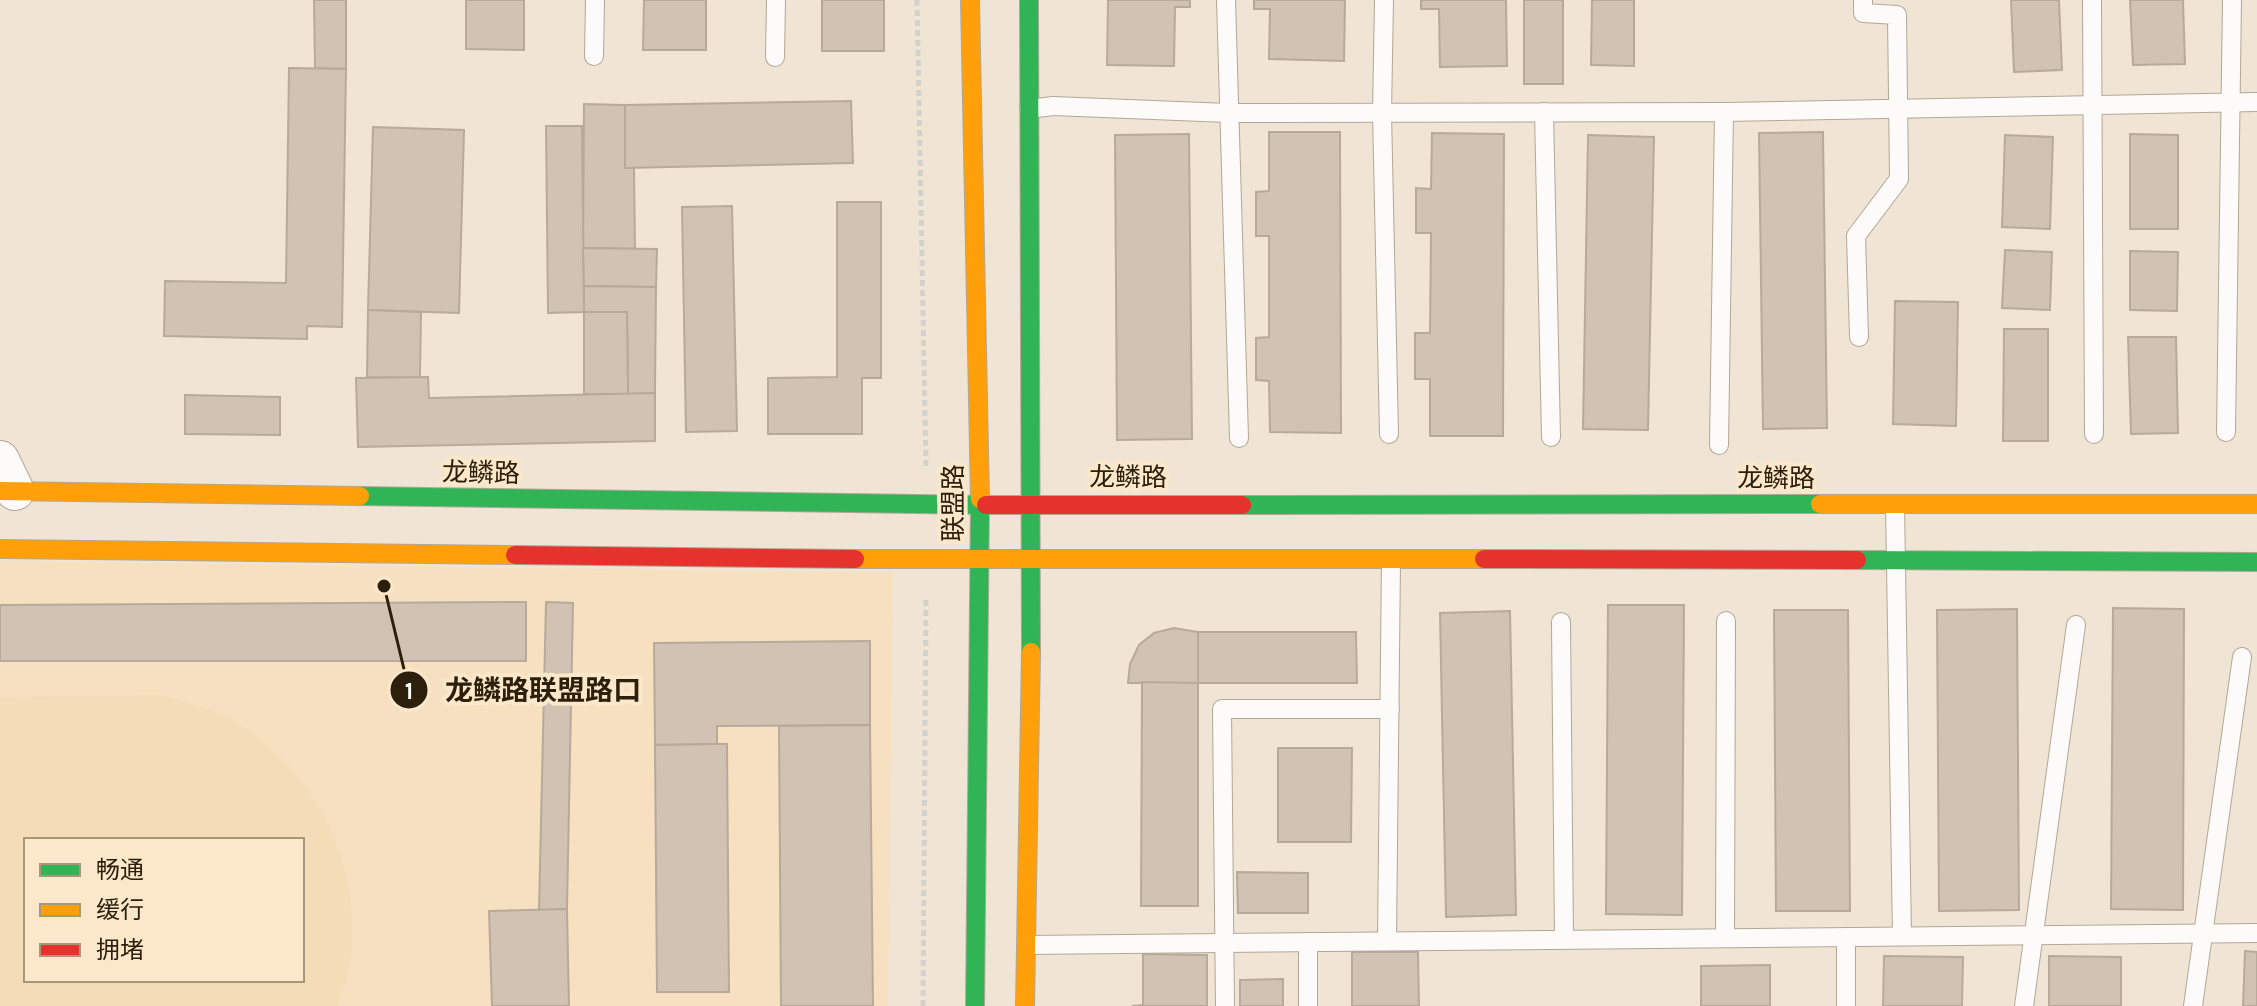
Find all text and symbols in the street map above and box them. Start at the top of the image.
street label: 龙鳞路 [442,457,520,489]
street label: 龙鳞路 [1089,462,1167,493]
street label: 龙鳞路 [1737,463,1815,494]
street label: 联盟路 [938,464,969,542]
callout: 龙鳞路联盟路口 [389,664,657,716]
text: 龙鳞路联盟路口 [445,674,641,707]
text: 1 [405,677,413,705]
legend [24,838,304,982]
text: 畅通 [96,856,144,884]
text: 缓行 [96,896,144,924]
text: 拥堵 [96,936,144,964]

